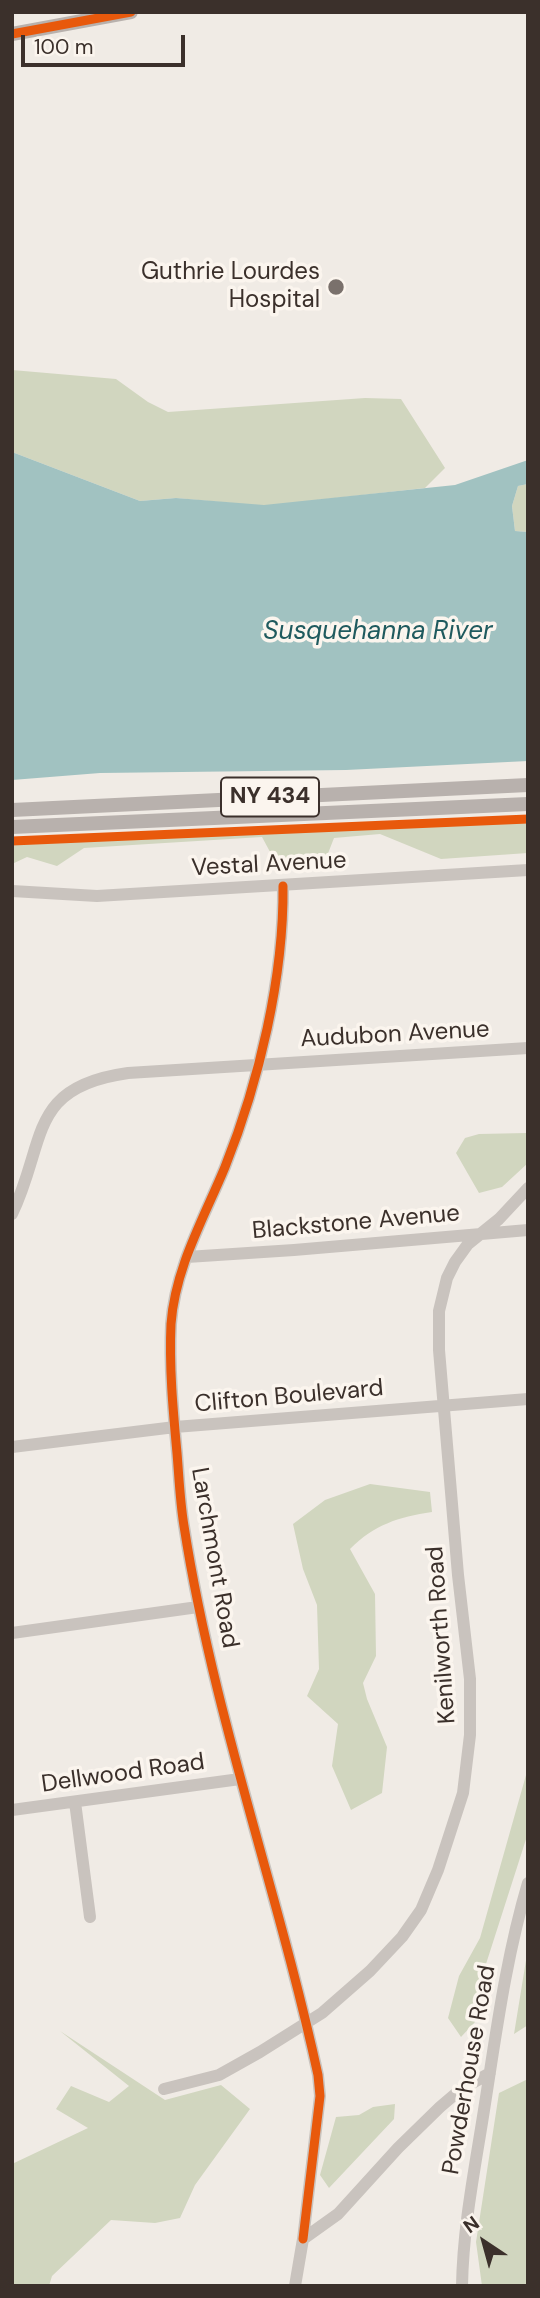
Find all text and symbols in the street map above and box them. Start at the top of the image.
scale bar [24,21,189,65]
text: 100 m [34,33,94,61]
place label: Guthrie Lourdes Hospital [141,259,320,315]
marker: Guthrie Lourdes Hospital [326,277,346,297]
water label: Susquehanna River [263,616,493,648]
road number: NY 434 [221,778,319,817]
street label: Vestal Avenue [191,847,347,883]
street label: Audubon Avenue [300,1016,490,1054]
street label: Blackstone Avenue [251,1200,461,1246]
street label: Clifton Boulevard [193,1374,385,1420]
street label: Larchmont Road [184,1466,244,1650]
street label: Kenilworth Road [421,1545,463,1725]
street label: Dellwood Road [40,1748,206,1800]
street label: Powderhouse Road [437,1963,503,2177]
north arrow [449,2207,519,2277]
text: N [458,2210,484,2239]

